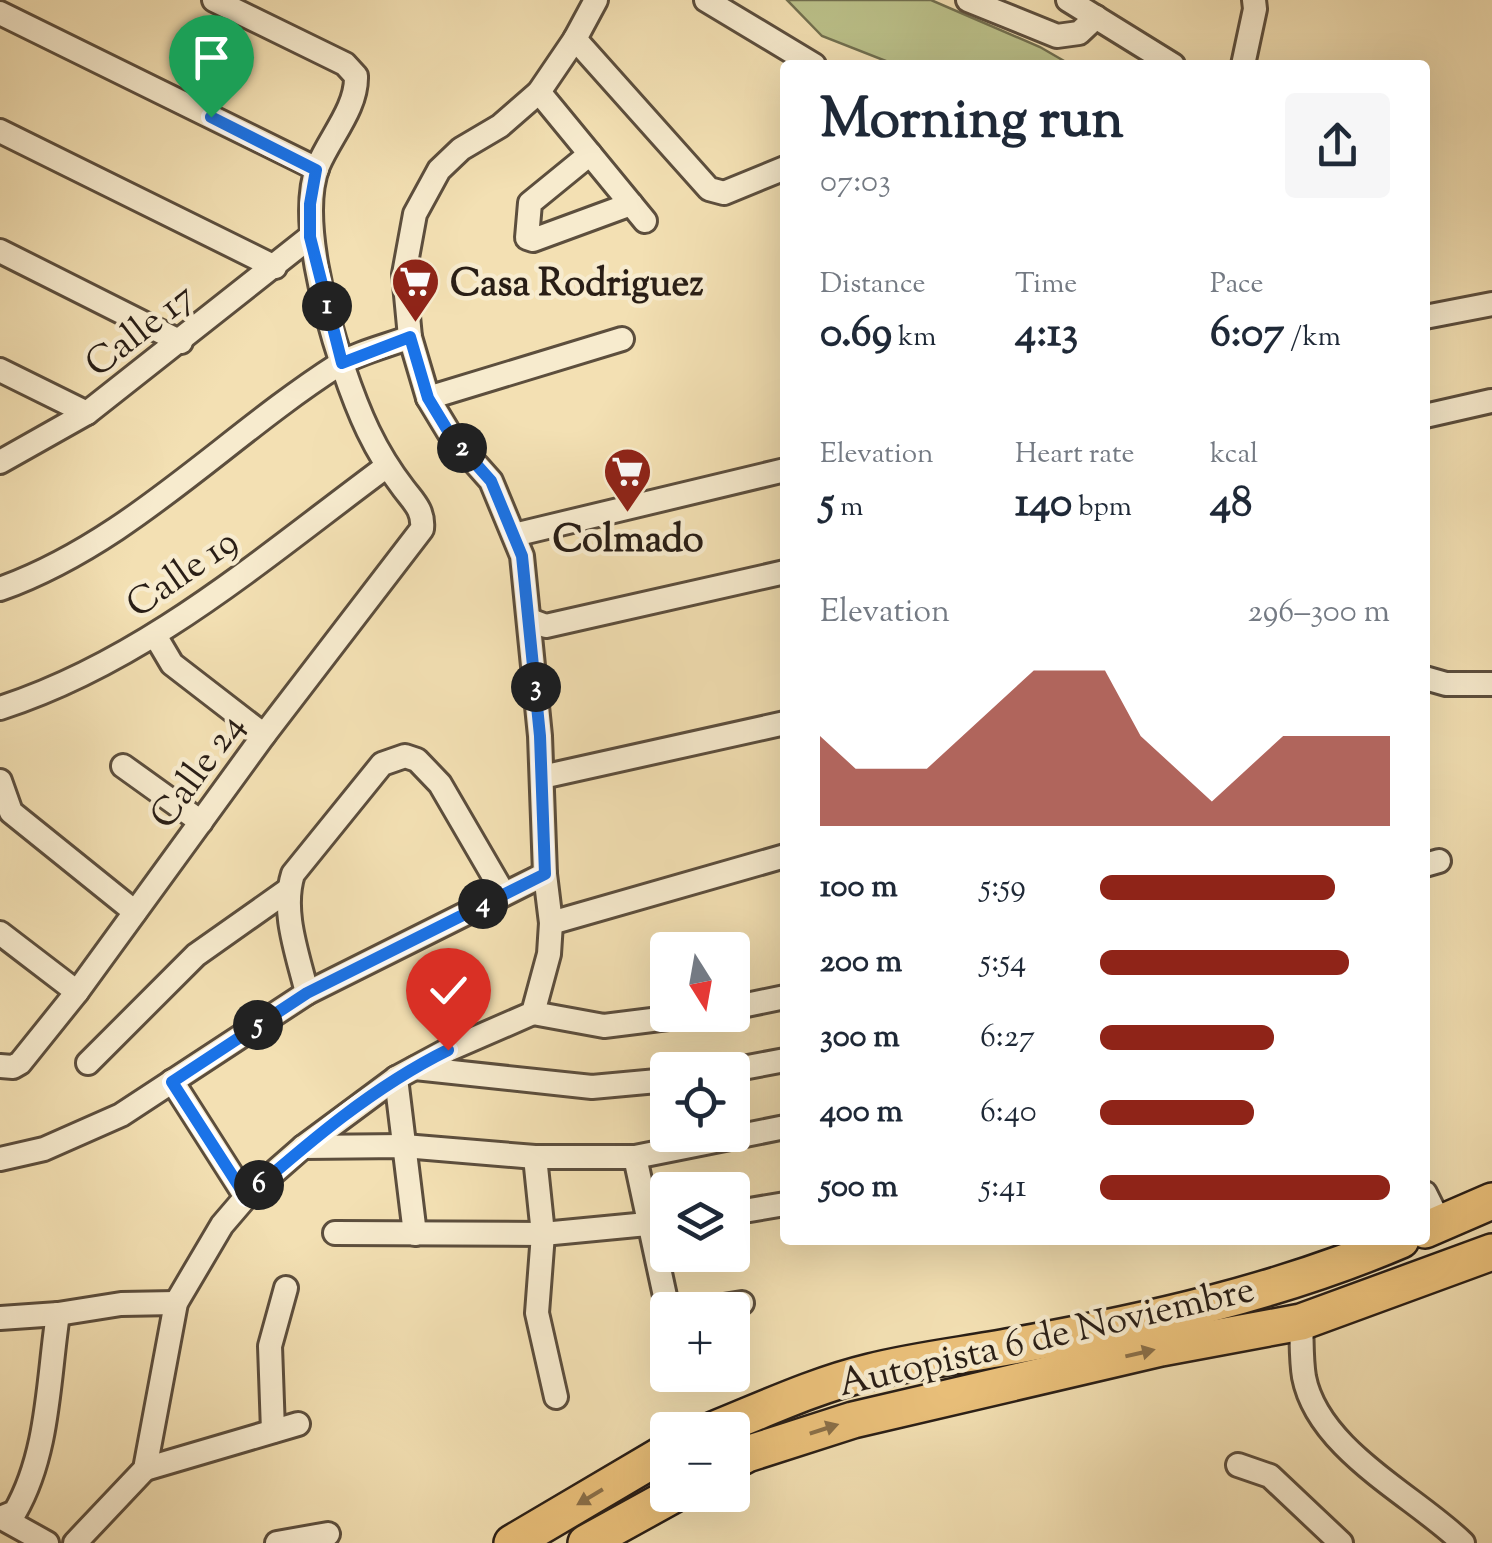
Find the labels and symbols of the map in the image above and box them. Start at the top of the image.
pin [169,15,254,118]
supermarket icon: Casa Rodriguez [389,256,441,324]
place label: Casa Rodriguez [450,259,704,313]
street label: Calle 17 [75,272,208,392]
pin: 1 [302,281,352,331]
pin: 2 [437,423,487,473]
supermarket icon: Colmado [602,446,654,514]
place label: Colmado [552,515,704,569]
street label: Calle 19 [117,517,250,633]
pin: 3 [511,662,561,712]
street label: Calle 24 [139,703,260,841]
pin: 4 [458,879,508,929]
north arrow [650,932,750,1032]
pin [406,948,491,1051]
pin: 5 [233,1000,283,1050]
pin: 6 [234,1160,284,1210]
street label: Autopista 6 de Noviembre [833,1265,1260,1413]
one-way arrow [1125,1345,1156,1360]
one-way arrow [809,1421,839,1436]
one-way arrow [576,1488,604,1505]

